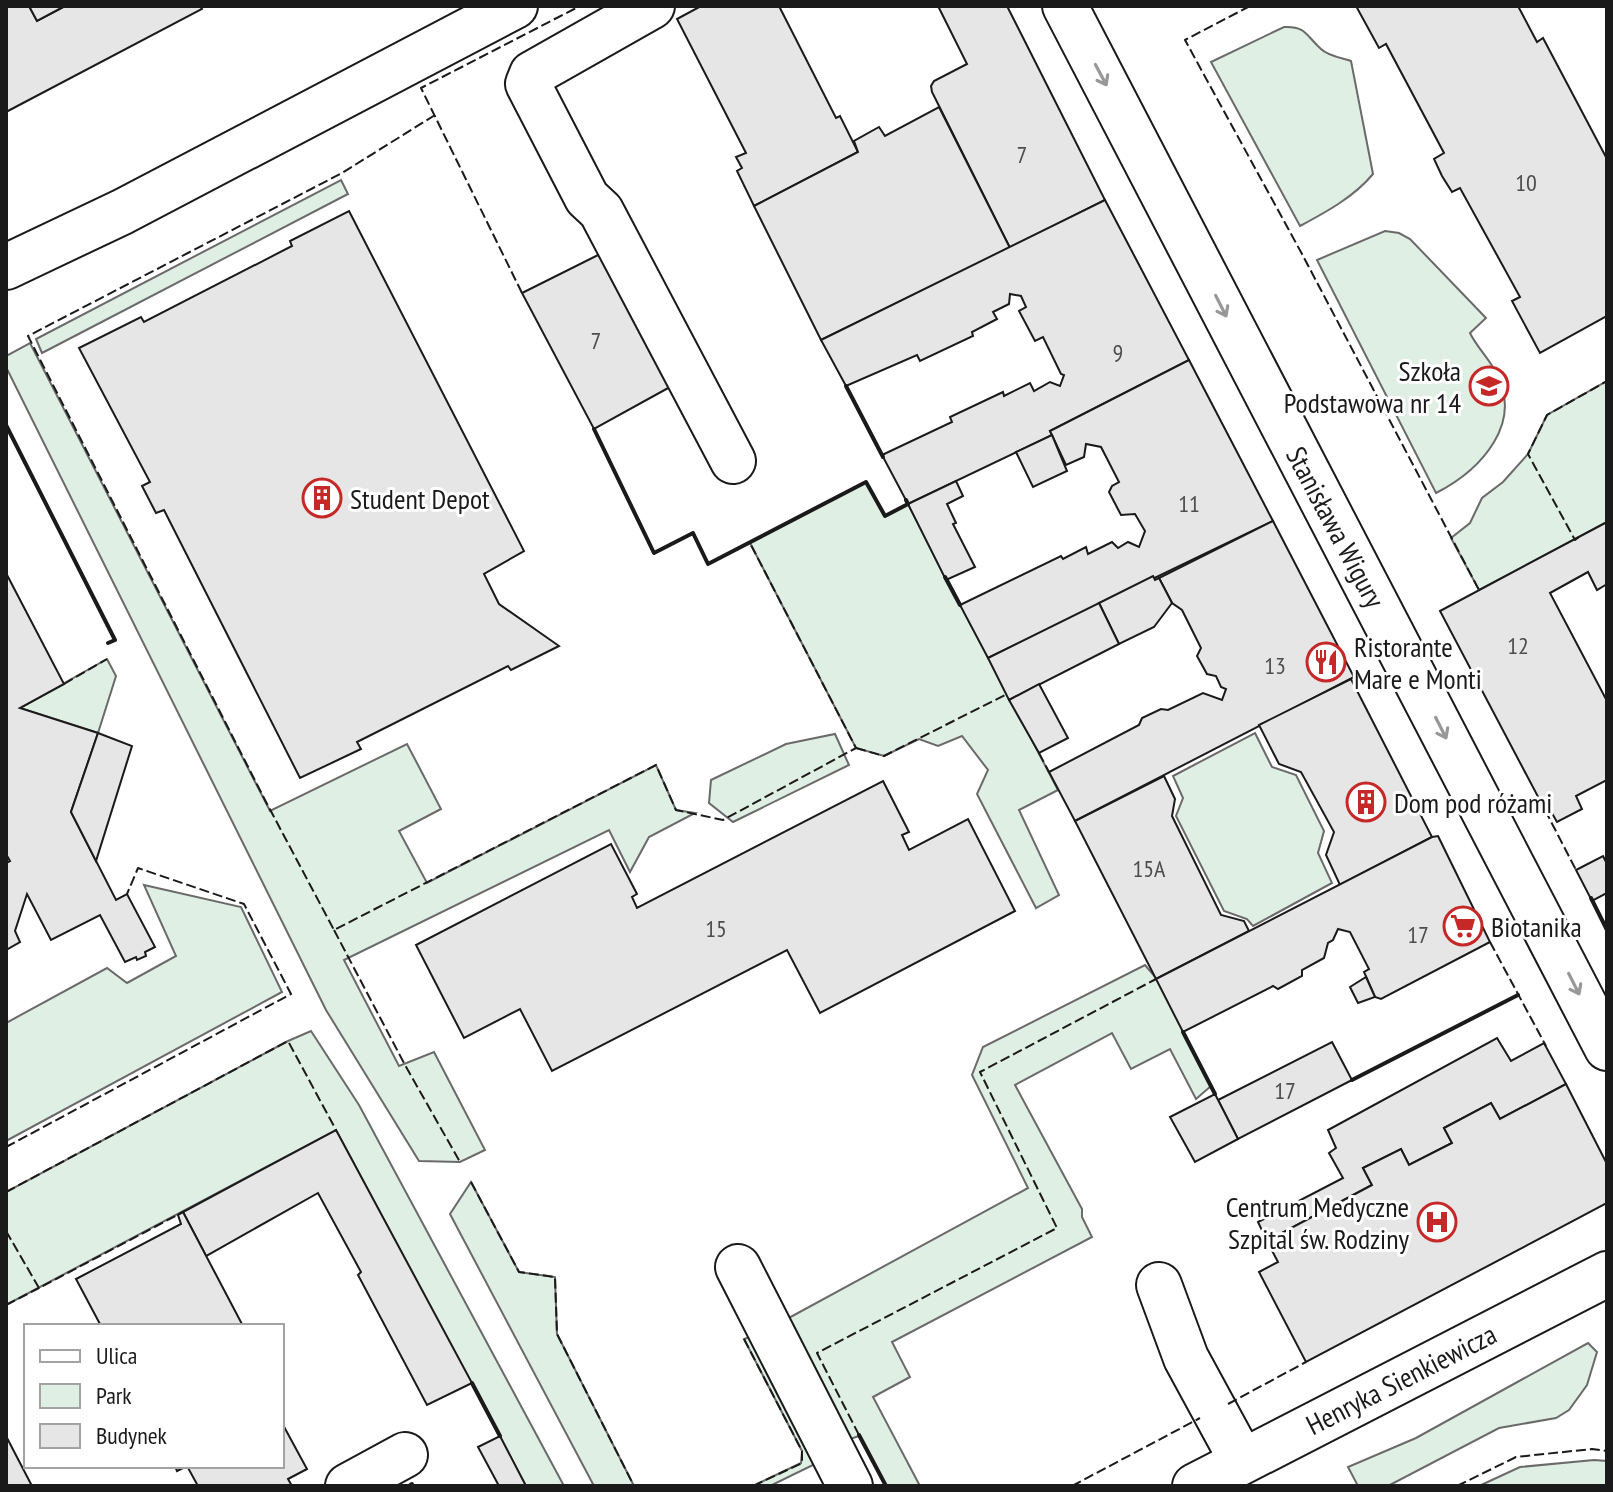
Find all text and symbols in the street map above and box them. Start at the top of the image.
one-way arrow [1094,63,1110,86]
house number: 7 [1017,139,1027,170]
house number: 10 [1515,167,1537,198]
one-way arrow [1214,293,1229,317]
house number: 7 [591,325,601,356]
house number: 9 [1113,337,1123,368]
place label: Szkoła Podstawowa nr 14 [1284,352,1461,421]
school or university icon: Szkoła Podstawowa nr 14 [1468,365,1510,407]
street label: Stanisława Wigury [1278,440,1394,614]
building icon: Student Depot [301,477,343,519]
place label: Student Depot [350,480,490,517]
house number: 11 [1178,488,1200,519]
place label: Ristorante Mare e Monti [1354,628,1482,697]
house number: 12 [1507,630,1529,661]
restaurant icon: Ristorante Mare e Monti [1305,641,1347,683]
house number: 13 [1264,650,1286,681]
one-way arrow [1433,716,1449,740]
building icon: Dom pod różami [1345,781,1387,823]
place label: Dom pod różami [1394,784,1552,821]
house number: 15A [1133,853,1166,884]
supermarket icon: Biotanika [1442,905,1484,947]
place label: Biotanika [1491,908,1582,945]
house number: 15 [705,913,727,944]
house number: 17 [1407,919,1429,950]
one-way arrow [1566,971,1582,995]
house number: 17 [1274,1075,1296,1106]
place label: Centrum Medyczne Szpital św. Rodziny [1226,1188,1409,1257]
hospital icon: Centrum Medyczne Szpital św. Rodziny [1416,1201,1458,1243]
street label: Henryka Sienkiewicza [1300,1315,1502,1443]
legend [24,1324,284,1468]
text: Ulica [96,1340,137,1371]
text: Park [96,1380,132,1411]
text: Budynek [96,1420,168,1451]

